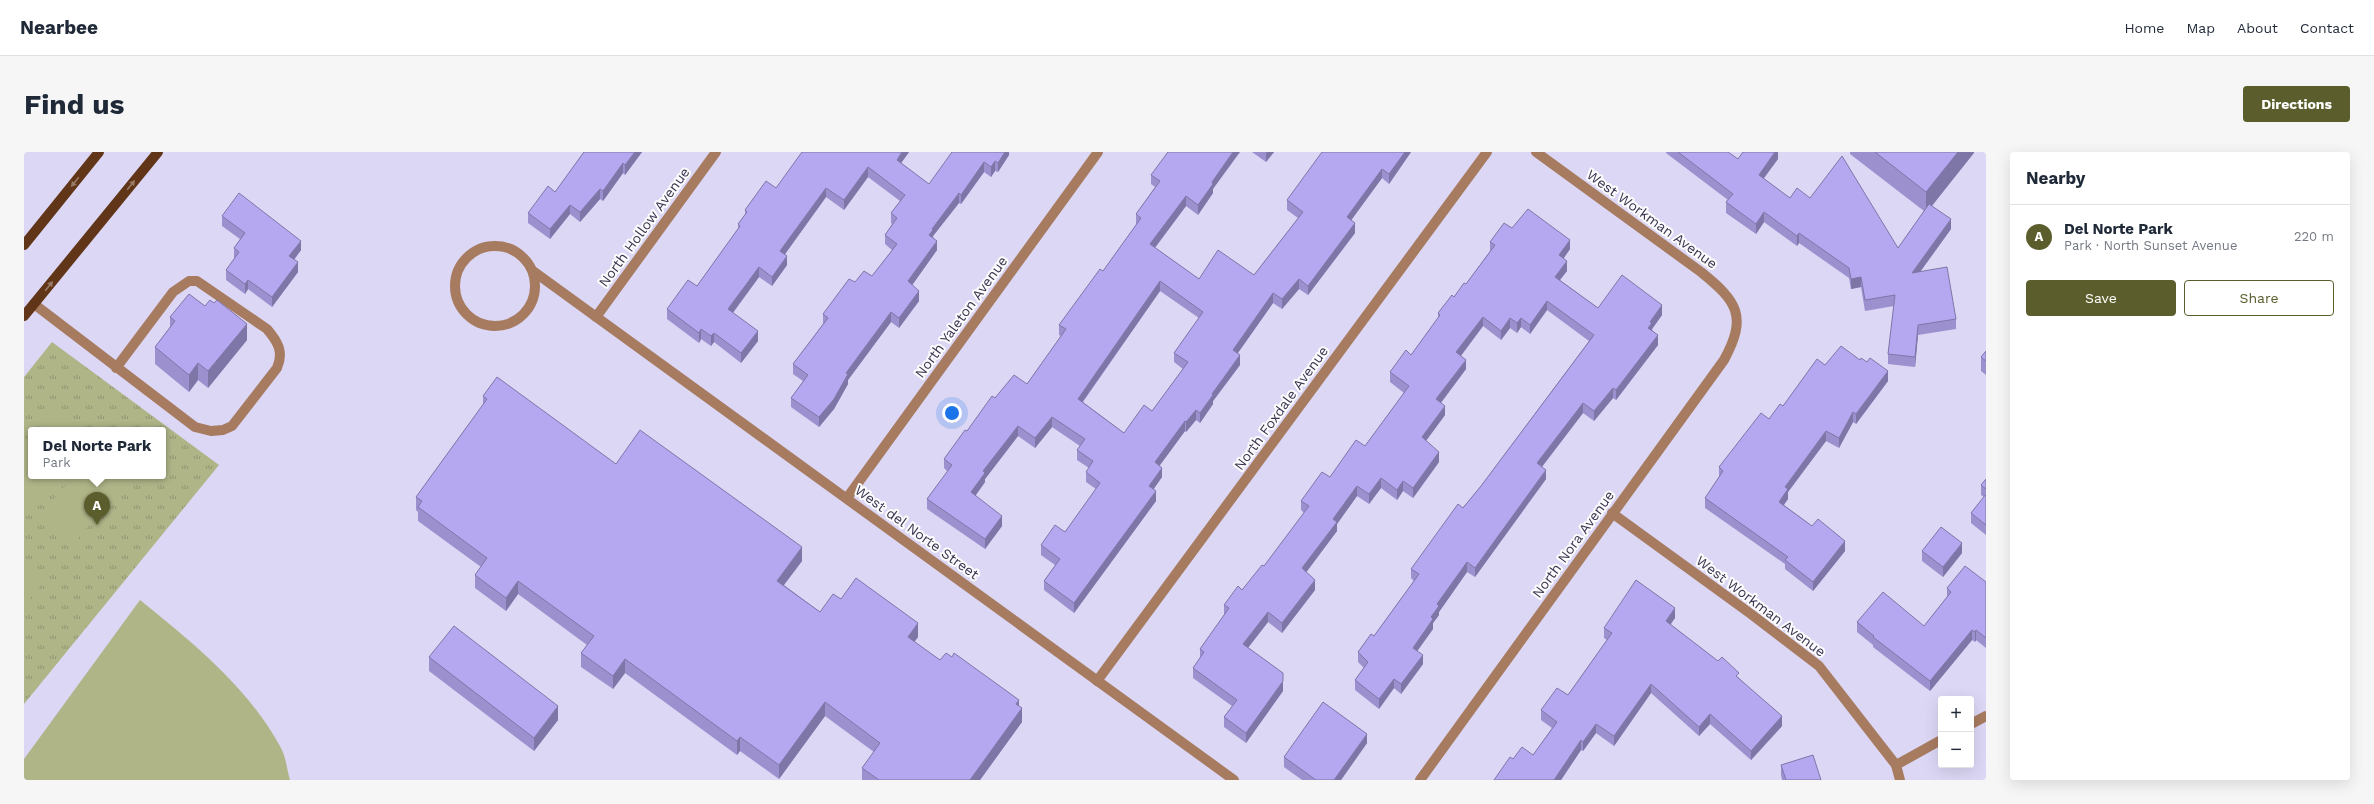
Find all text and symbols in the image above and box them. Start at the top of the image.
text: Nearbee [20,16,98,39]
text: Home [2124,20,2164,36]
text: Map [2186,20,2215,36]
text: About [2237,20,2278,36]
text: Contact [2300,20,2354,36]
button: Directions [2243,86,2350,122]
text: Find us [24,88,124,121]
street label: North Hollow Avenue [595,164,693,290]
street label: West Workman Avenue [1584,166,1720,272]
text: Nearby [2026,168,2085,188]
one-way arrow [70,177,79,188]
one-way arrow [126,180,135,191]
text: Del Norte Park [2064,220,2173,238]
text: A [2035,229,2043,244]
text: 220 m [2294,229,2334,244]
text: Park · North Sunset Avenue [2064,238,2237,253]
street label: North Yaleton Avenue [912,253,1010,381]
button: Save [2026,280,2176,316]
button: Share [2184,280,2334,316]
one-way arrow [44,281,53,291]
street label: North Foxdale Avenue [1231,343,1331,473]
your location [942,403,962,423]
popup [28,427,166,479]
text: Del Norte Park [43,437,151,455]
text: Park [43,455,71,470]
street label: West del Norte Street [852,482,982,582]
street label: North Nora Avenue [1529,487,1617,601]
pin: A [84,492,110,525]
street label: West Workman Avenue [1693,552,1829,660]
map controls [1938,696,1974,768]
button: + [1938,696,1974,732]
button: − [1938,732,1974,768]

